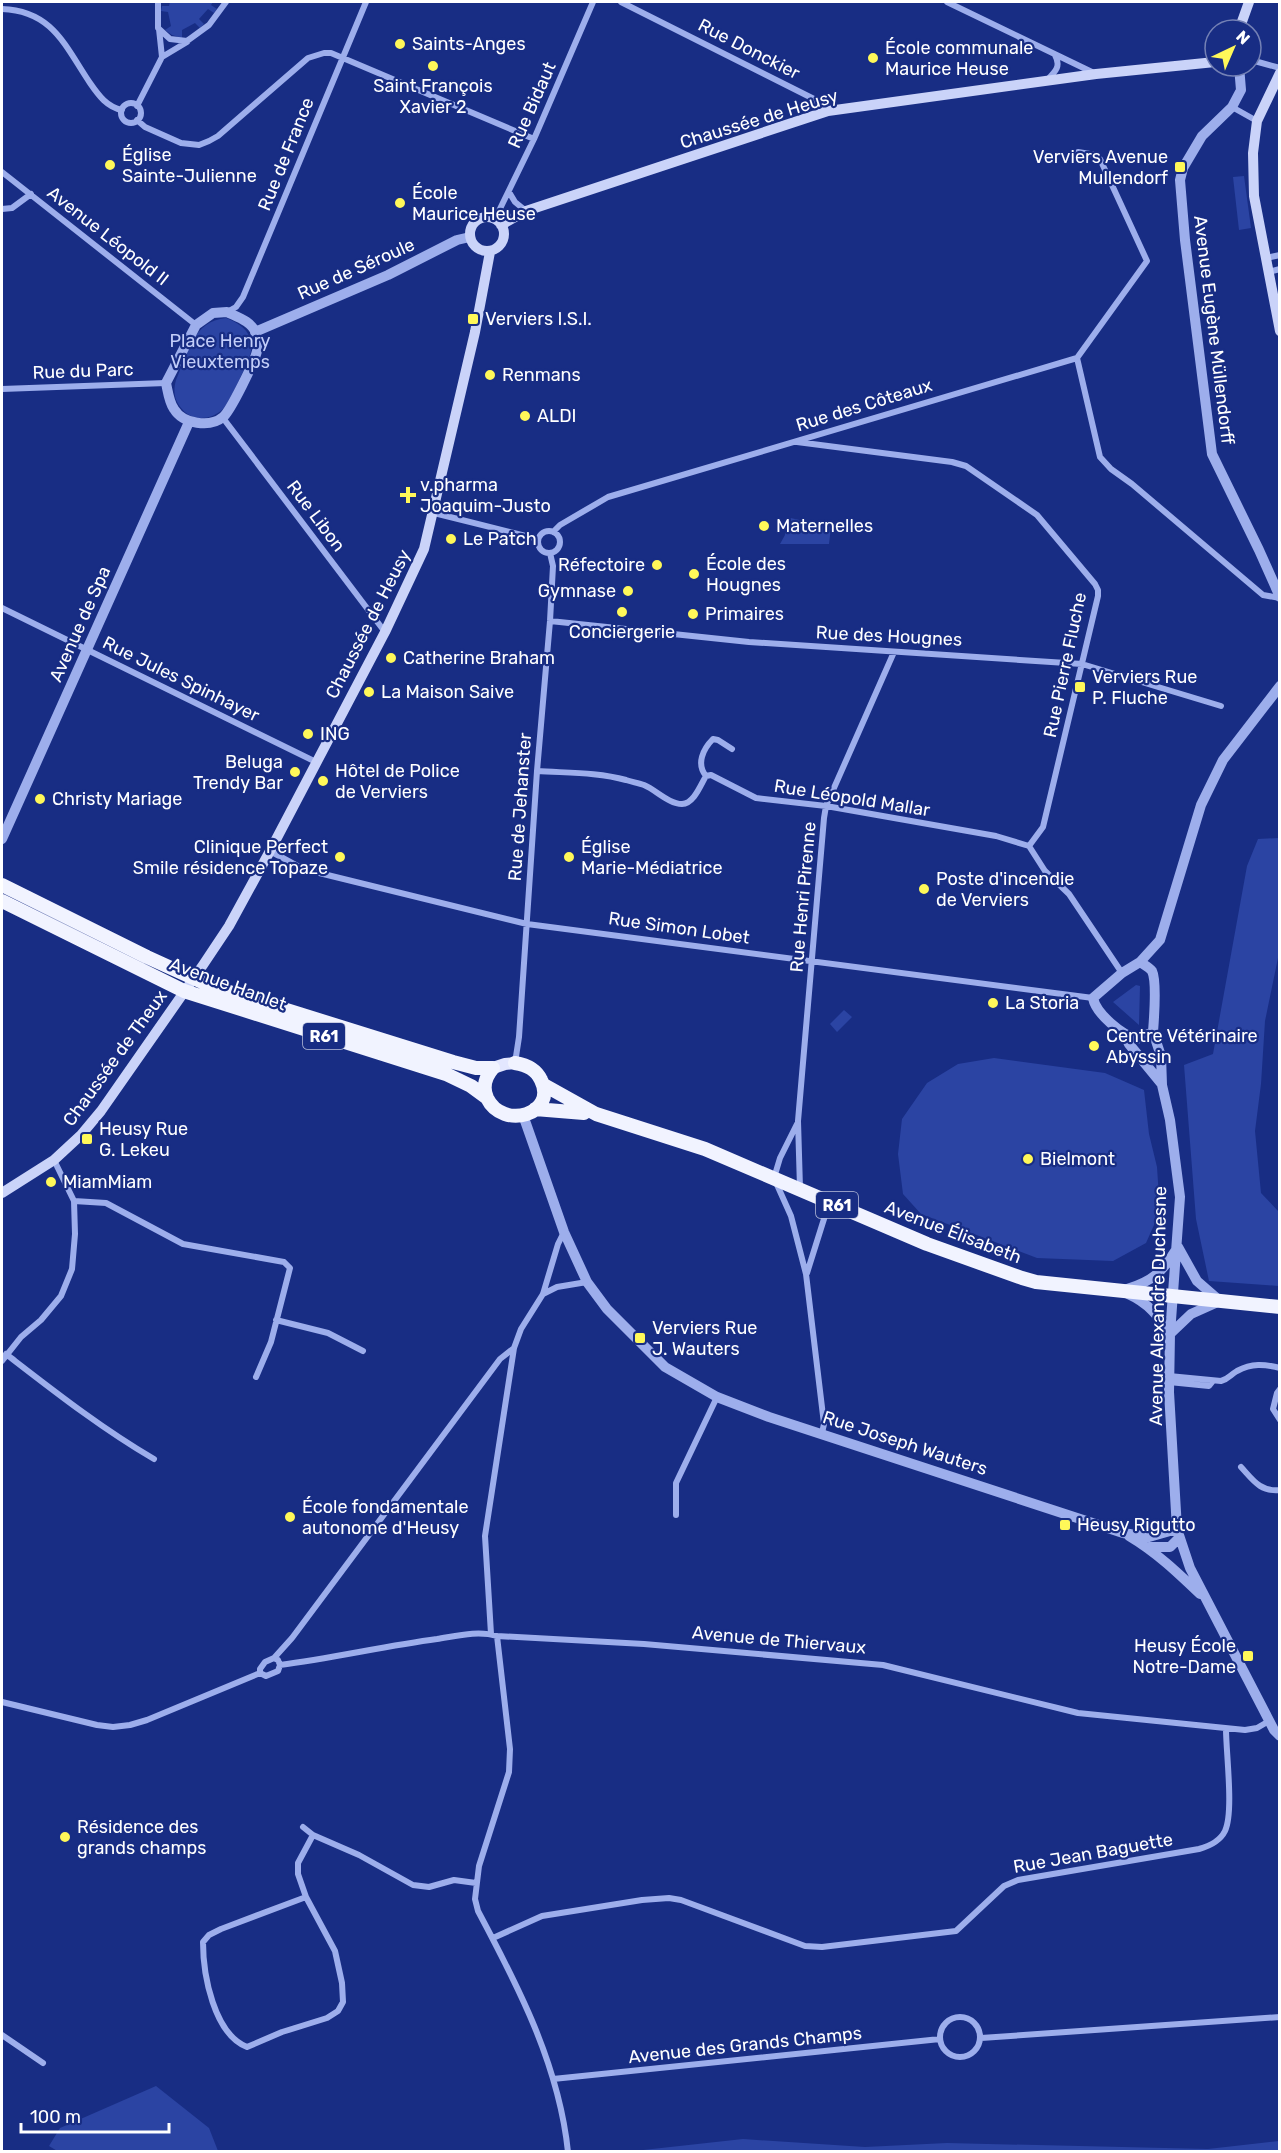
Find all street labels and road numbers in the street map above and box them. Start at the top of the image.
street label: Rue Donckier [694,14,804,84]
street label: Rue Bidaut [503,58,561,152]
street label: Chaussée de Heusy [677,84,841,154]
street label: Rue de France [253,94,319,214]
street label: Avenue Léopold II [43,182,173,290]
street label: Avenue Eugène Müllendorff [1189,214,1239,446]
street label: Rue de Séroule [294,233,418,305]
street label: Rue du Parc [32,358,134,384]
street label: Rue des Côteaux [793,374,935,436]
street label: Rue Libon [282,476,350,556]
street label: Chaussée de Heusy [321,546,415,702]
street label: Avenue de Spa [45,563,115,685]
street label: Rue Pierre Fluche [1039,590,1091,740]
street label: Rue des Hougnes [815,621,963,651]
street label: Rue Jules Spinhayer [99,631,263,727]
street label: Rue de Jehanster [504,732,536,882]
street label: Rue Léopold Mallar [772,775,932,821]
street label: Rue Henri Pirenne [785,821,821,973]
street label: Rue Simon Lobet [607,907,751,949]
street label: Avenue Hanlet [167,953,289,1015]
street label: Chaussée de Theux [58,985,172,1130]
road number: R61 [303,1023,345,1049]
street label: Avenue Alexandre Duchesne [1145,1186,1171,1426]
road number: R61 [816,1192,858,1218]
street label: Avenue Élisabeth [881,1196,1025,1268]
street label: Rue Joseph Wauters [820,1406,990,1480]
street label: Avenue de Thiervaux [691,1621,867,1659]
street label: Rue Jean Baguette [1012,1828,1174,1878]
street label: Avenue des Grands Champs [627,2022,863,2068]

